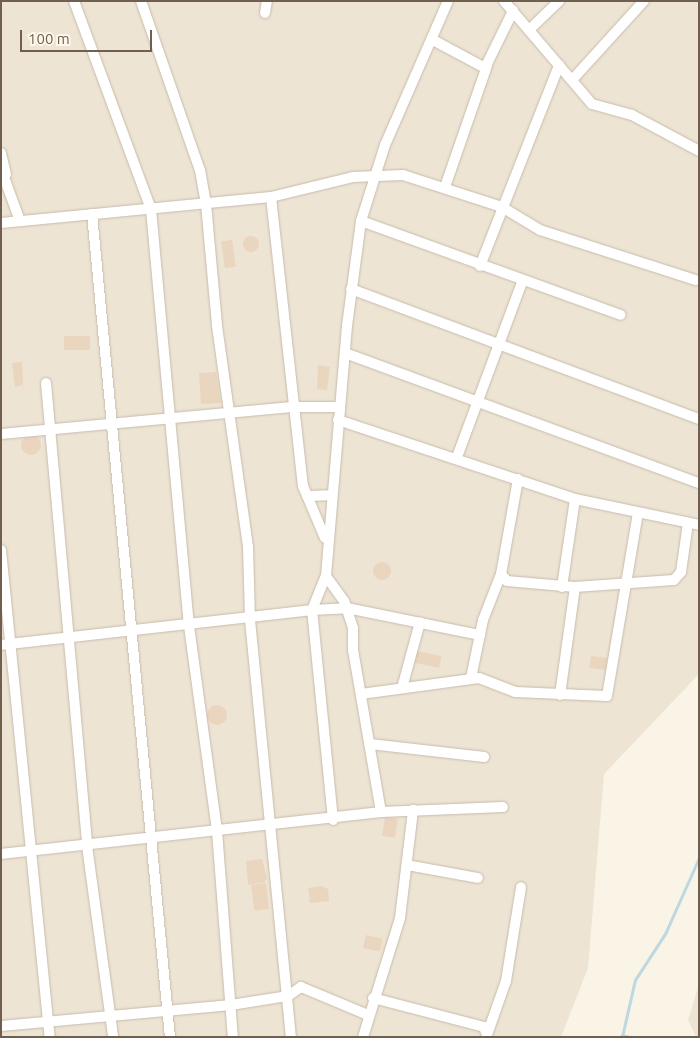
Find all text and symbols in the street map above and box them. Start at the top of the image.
scale bar [22,20,155,52]
text: 100 m [28,30,70,47]

